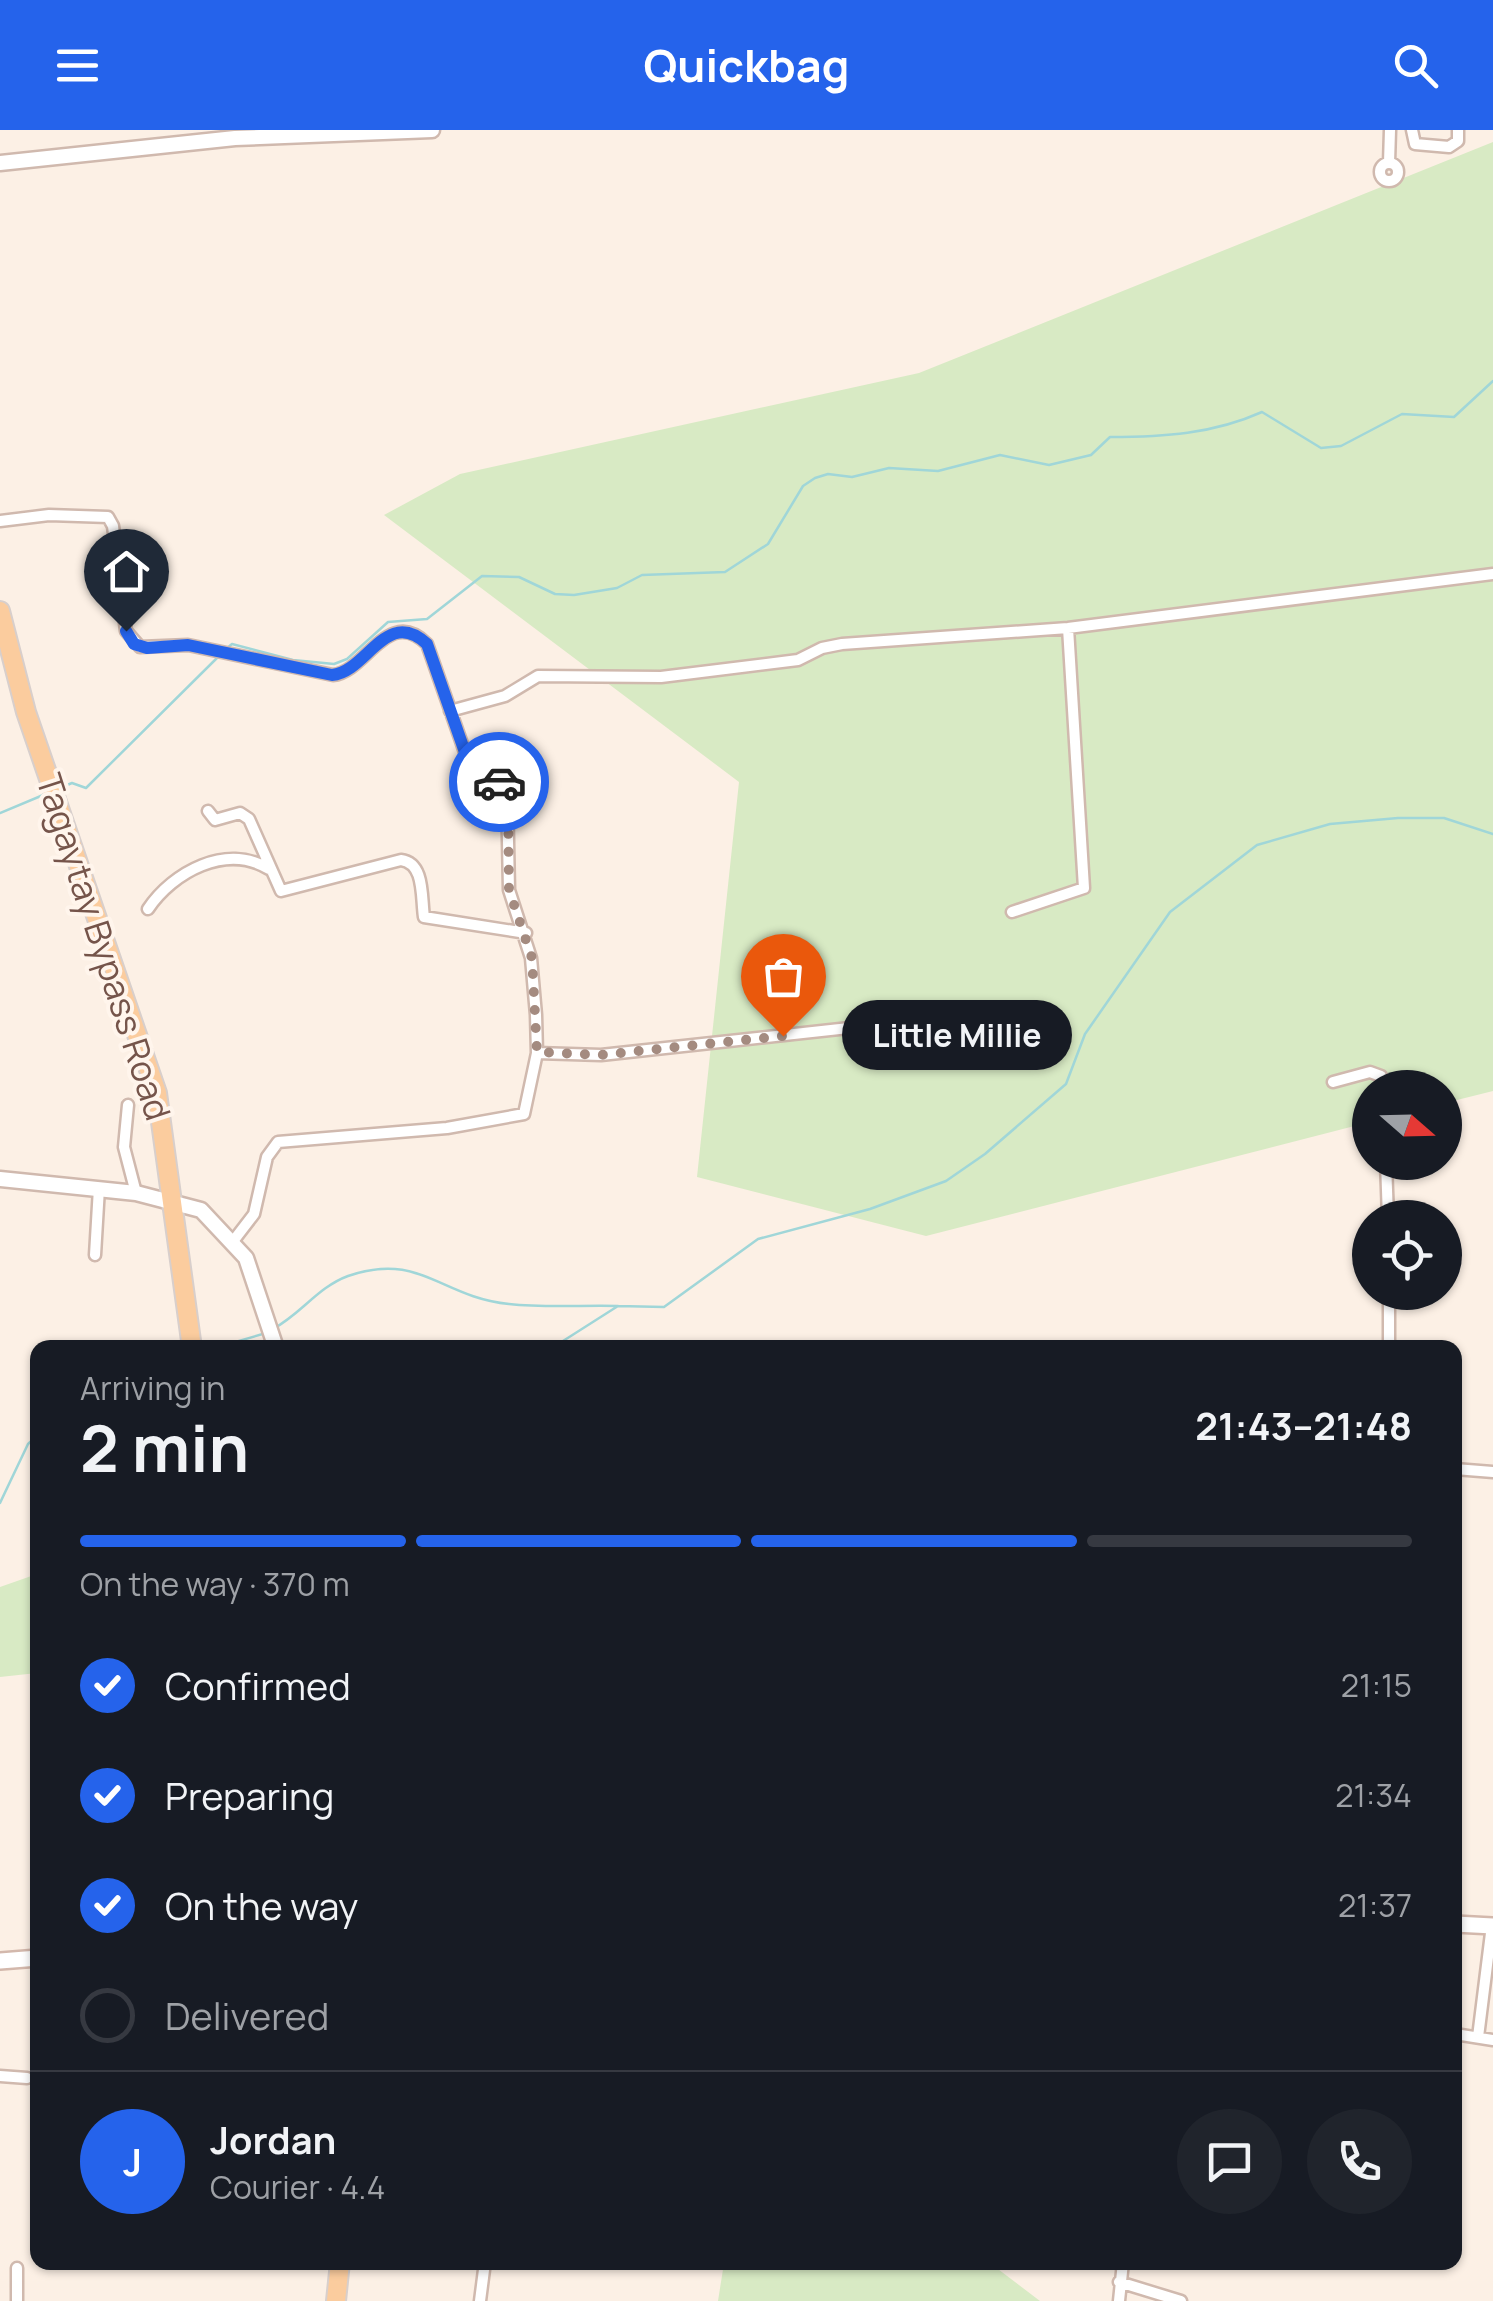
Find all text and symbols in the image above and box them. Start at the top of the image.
text: Quickbag [644,34,849,96]
icon: menu [50,38,105,93]
icon: search [1388,38,1443,93]
pin [84,529,169,632]
icon: home [99,544,154,599]
courier [449,732,549,832]
icon: car [472,755,527,810]
street label: Tagaytay Bypass Road [25,767,183,1126]
pin [741,934,826,1037]
icon: bag [756,949,811,1004]
callout: Little Millie [843,1001,1073,1071]
text: Little Millie [872,1013,1042,1057]
north arrow [1352,1070,1462,1180]
map controls [1352,1070,1462,1310]
button: locate [1352,1200,1462,1310]
text: Arriving in [80,1366,225,1410]
text: 21:43–21:48 [1195,1399,1412,1451]
text: 2 min [80,1403,249,1492]
text: On the way · 370 m [80,1562,350,1606]
icon: check [80,1658,135,1713]
text: Confirmed [165,1659,351,1711]
text: 21:15 [1341,1663,1412,1707]
icon: check [80,1768,135,1823]
text: Preparing [165,1769,334,1821]
text: 21:34 [1335,1773,1412,1817]
icon: check [80,1878,135,1933]
text: On the way [165,1879,358,1931]
text: 21:37 [1338,1883,1412,1927]
text: Delivered [165,1989,329,2041]
button: chat [1177,2109,1282,2214]
button: phone [1307,2109,1412,2214]
text: Jordan [210,2113,336,2165]
text: J [123,2135,142,2187]
text: Courier · 4.4 [210,2165,385,2209]

